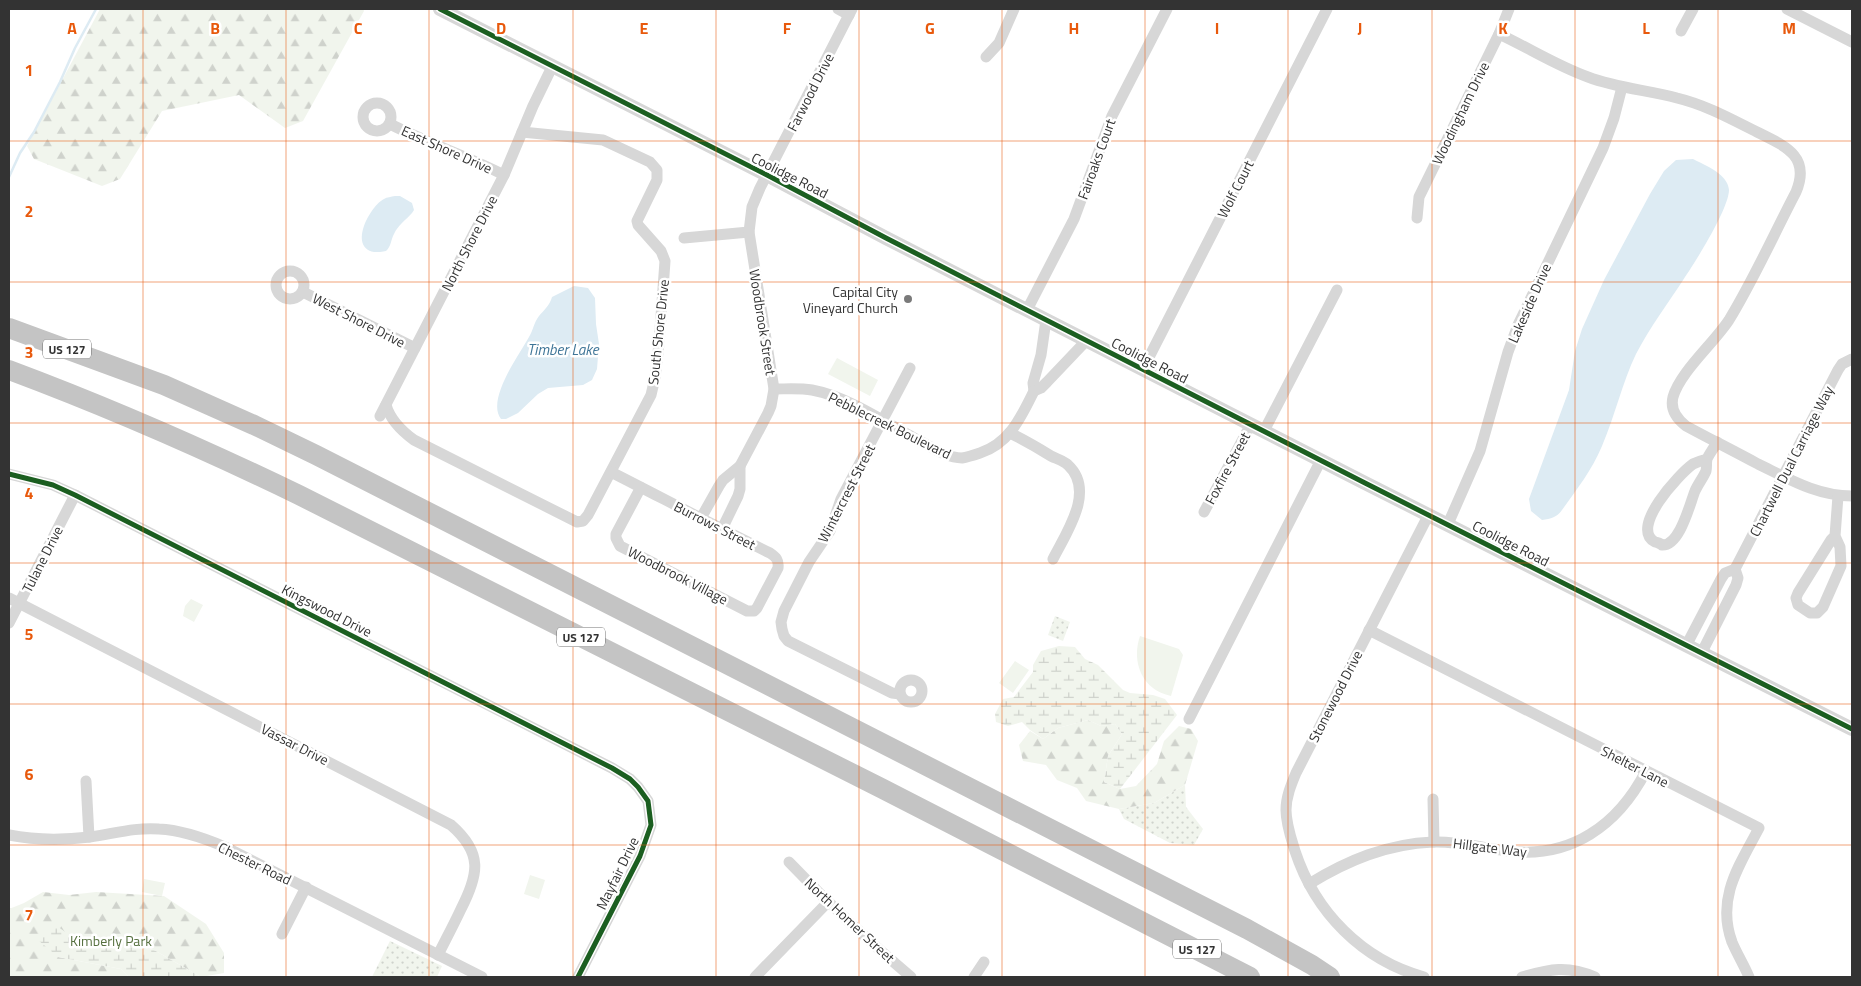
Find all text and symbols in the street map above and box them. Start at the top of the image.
text: A [67,16,77,40]
text: B [210,16,220,40]
text: C [354,16,363,40]
text: D [496,16,506,40]
text: E [640,16,649,40]
text: F [783,16,792,40]
text: G [925,16,935,40]
text: H [1069,16,1079,40]
text: I [1215,16,1219,40]
text: J [1358,16,1362,40]
text: K [1498,16,1508,40]
text: L [1642,16,1650,40]
text: M [1782,16,1796,40]
street label: Farwood Drive [781,49,839,135]
text: 1 [25,58,33,82]
street label: Woodingham Drive [1426,58,1494,168]
street label: Fairoaks Court [1072,116,1120,202]
street label: East Shore Drive [398,120,496,178]
street label: Coolidge Road [748,147,832,203]
street label: Wolf Court [1211,156,1259,222]
street label: North Shore Drive [436,191,502,295]
text: 2 [25,199,33,223]
street label: Lakeside Drive [1502,260,1556,346]
street label: Woodbrook Street [744,267,782,377]
street label: South Shore Drive [642,278,674,386]
place label: Capital City Vineyard Church [803,281,898,318]
street label: West Shore Drive [309,288,409,352]
marker: Capital City Vineyard Church [902,293,914,305]
street label: Coolidge Road [1108,332,1192,388]
water label: Timber Lake [527,338,600,361]
road number: US 127 [43,339,91,358]
text: 3 [25,340,33,364]
street label: Chartwell Dual Carriage Way [1744,382,1838,540]
street label: Pebblecreek Boulevard [825,386,955,464]
street label: Foxfire Street [1199,428,1255,508]
street label: Wintercrest Street [812,440,880,546]
text: 4 [25,481,34,505]
street label: Burrows Street [670,495,760,555]
street label: Coolidge Road [1469,515,1553,571]
street label: Tulane Drive [16,522,68,596]
street label: Woodbrook Village [624,541,732,609]
street label: Kingswood Drive [278,578,376,642]
text: 5 [25,622,34,646]
road number: US 127 [557,628,605,646]
street label: Stonewood Drive [1303,646,1367,746]
street label: Vassar Drive [258,718,332,770]
street label: Shelter Lane [1597,740,1673,792]
text: 6 [25,762,34,786]
street label: Hillgate Way [1452,832,1528,862]
street label: Mayfair Drive [590,833,644,913]
street label: Chester Road [215,836,295,890]
street label: North Homer Street [800,873,900,968]
text: 7 [25,903,33,927]
park label: Kimberly Park [70,930,152,951]
road number: US 127 [1173,940,1221,959]

